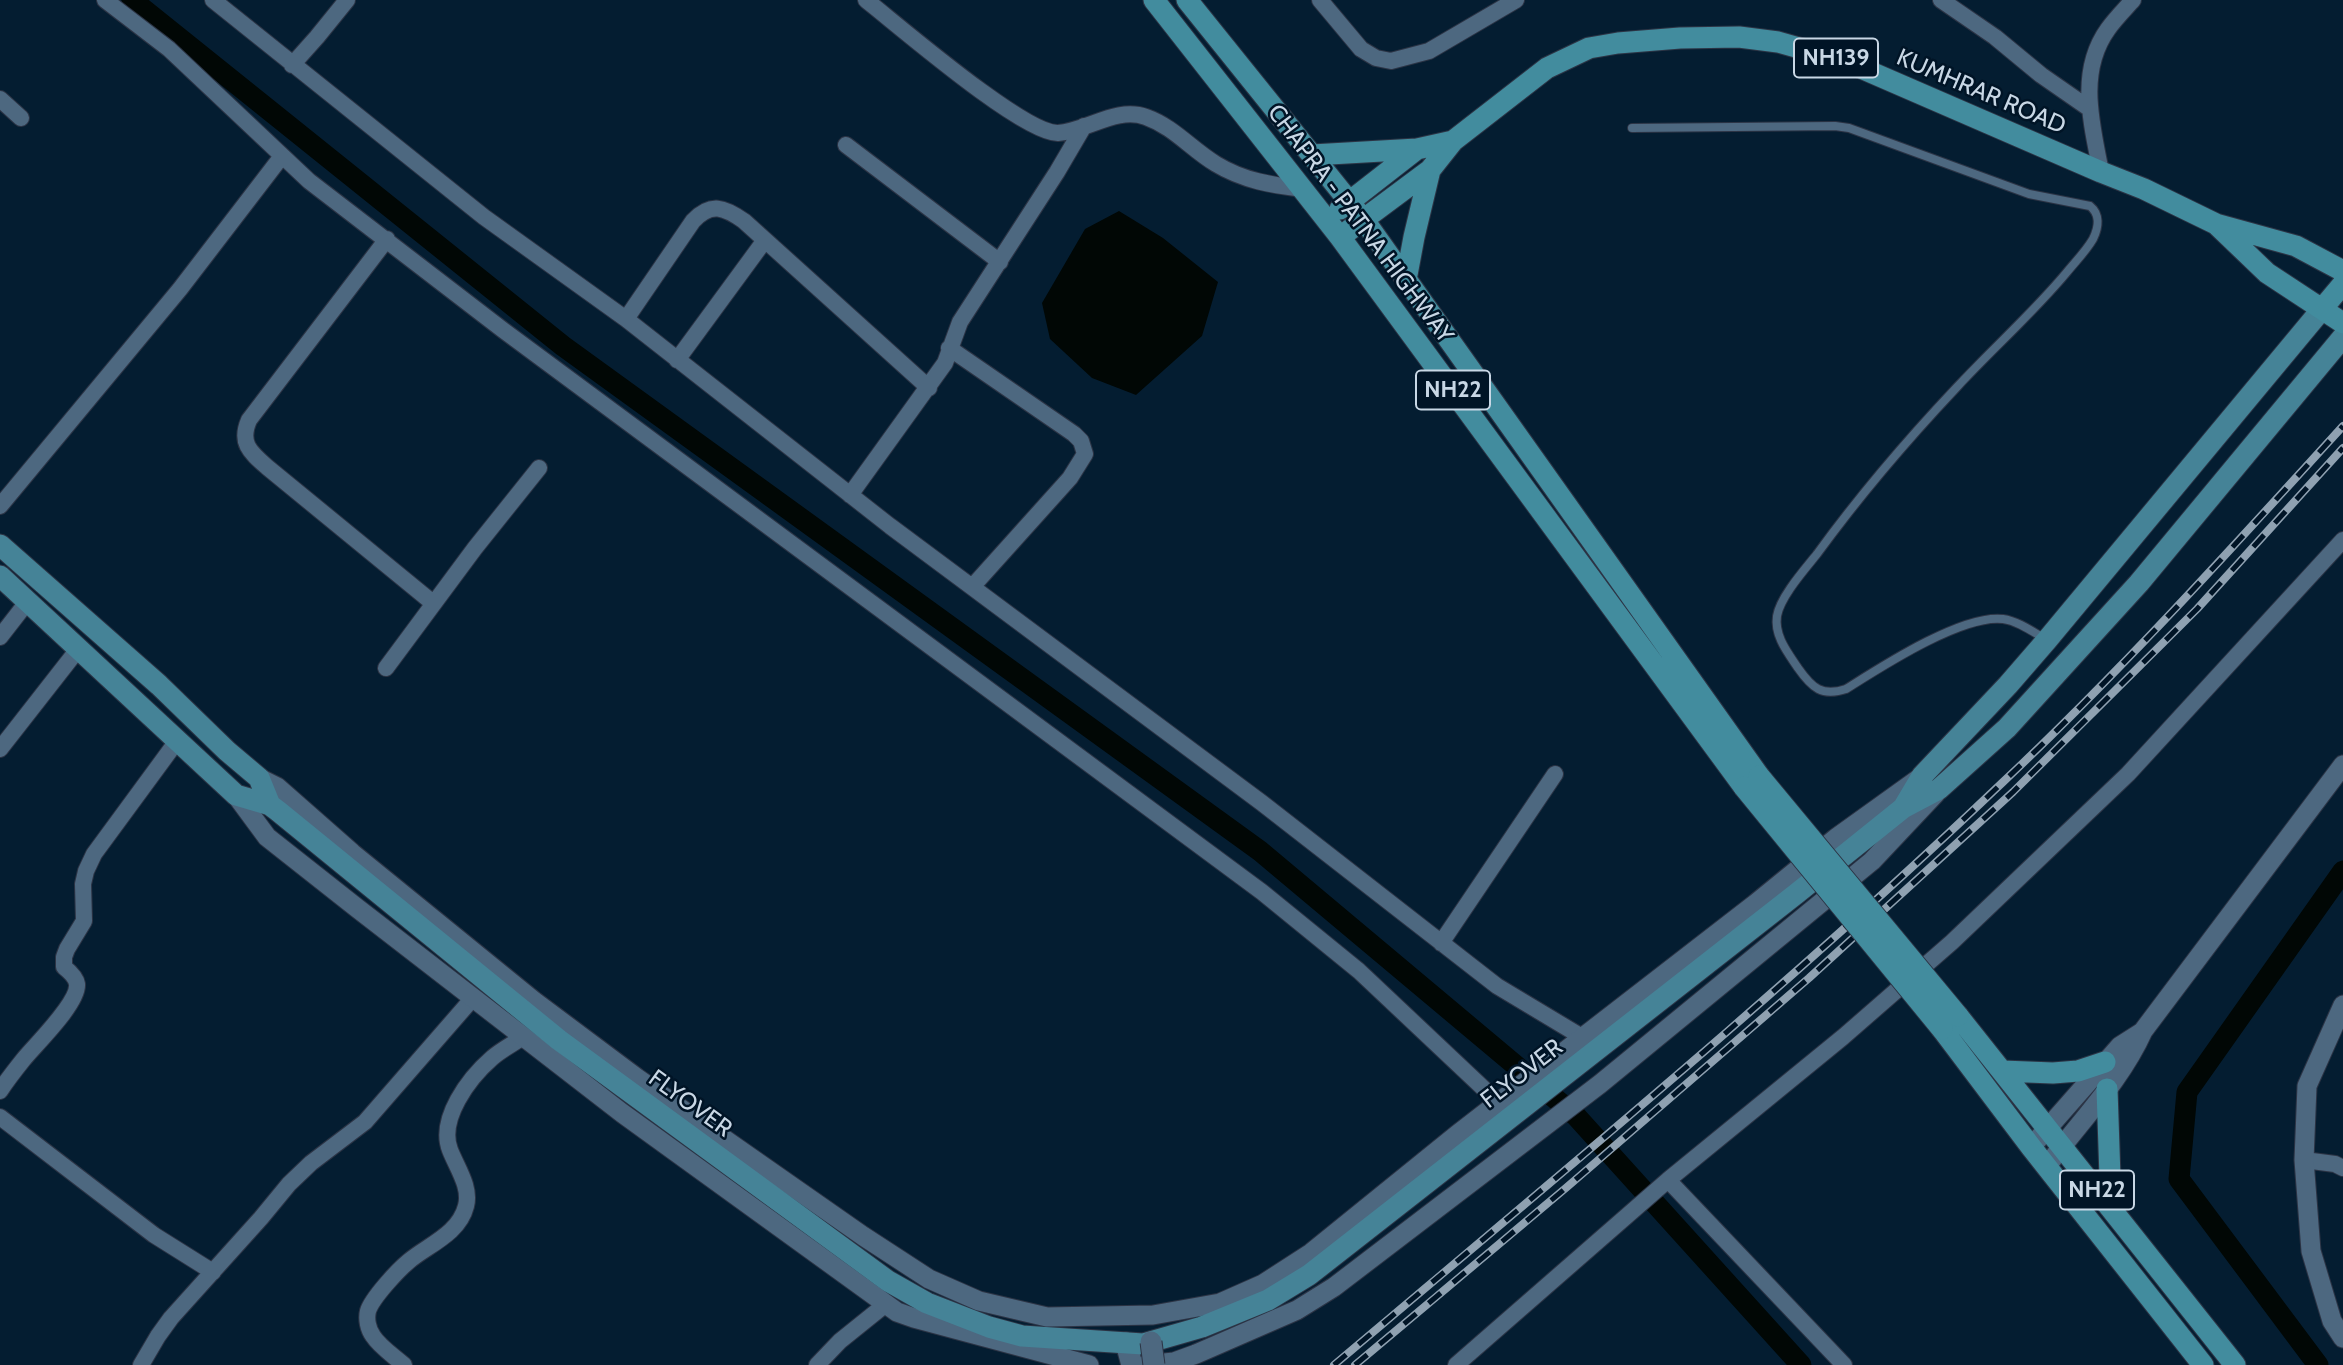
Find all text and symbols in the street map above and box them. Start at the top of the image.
road number: NH139 [1794,39,1878,78]
street label: KUMHRAR ROAD [1892,43,2070,141]
street label: CHAPRA - PATNA HIGHWAY [1261,99,1459,349]
road number: NH22 [1416,370,1490,410]
street label: FLYOVER [1475,1033,1569,1115]
street label: FLYOVER [643,1064,737,1144]
road number: NH22 [2060,1170,2134,1210]

